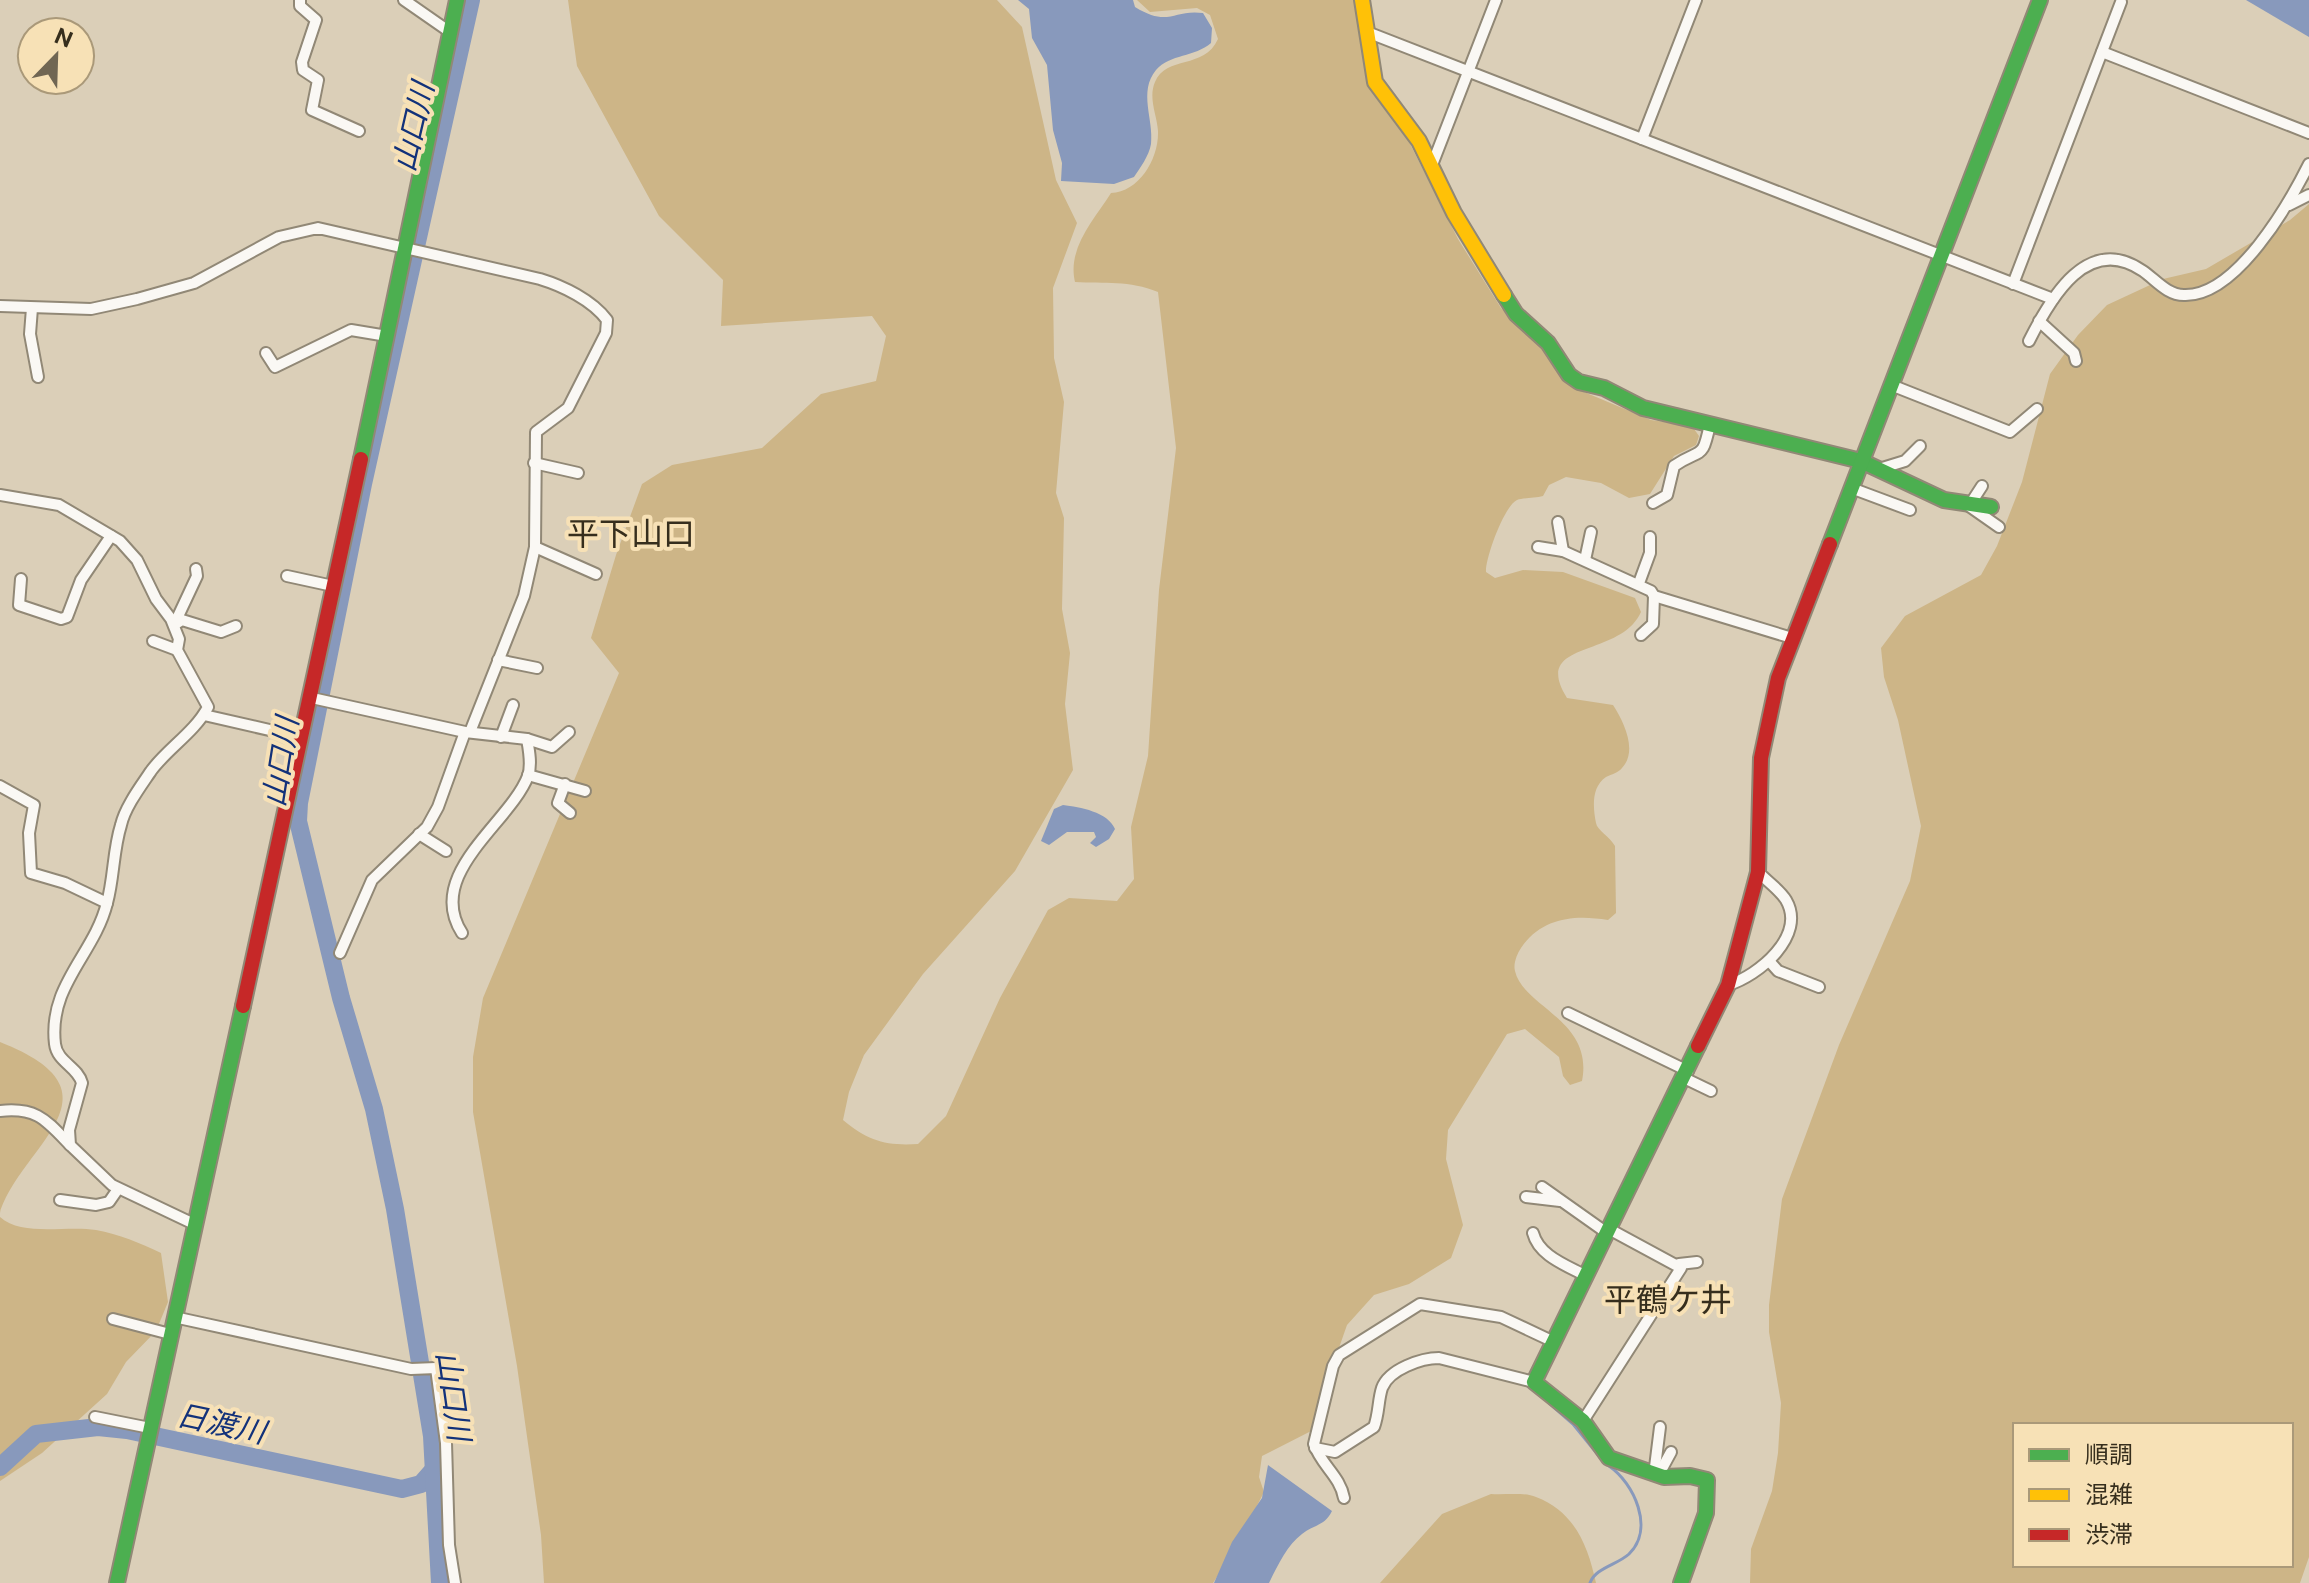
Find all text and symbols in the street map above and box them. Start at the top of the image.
north arrow [16,16,96,96]
text: N [51,22,77,53]
water label: 山口川 [385,76,441,175]
district label: 平下山口 [567,515,695,552]
water label: 山口川 [255,712,305,809]
district label: 平鶴ケ井 [1604,1281,1732,1318]
water label: 山口川 [430,1349,478,1446]
water label: 日渡川 [173,1396,272,1451]
legend [2013,1423,2293,1567]
text: 順調 [2085,1440,2133,1468]
text: 混雑 [2085,1480,2133,1508]
text: 渋滞 [2085,1520,2133,1548]

